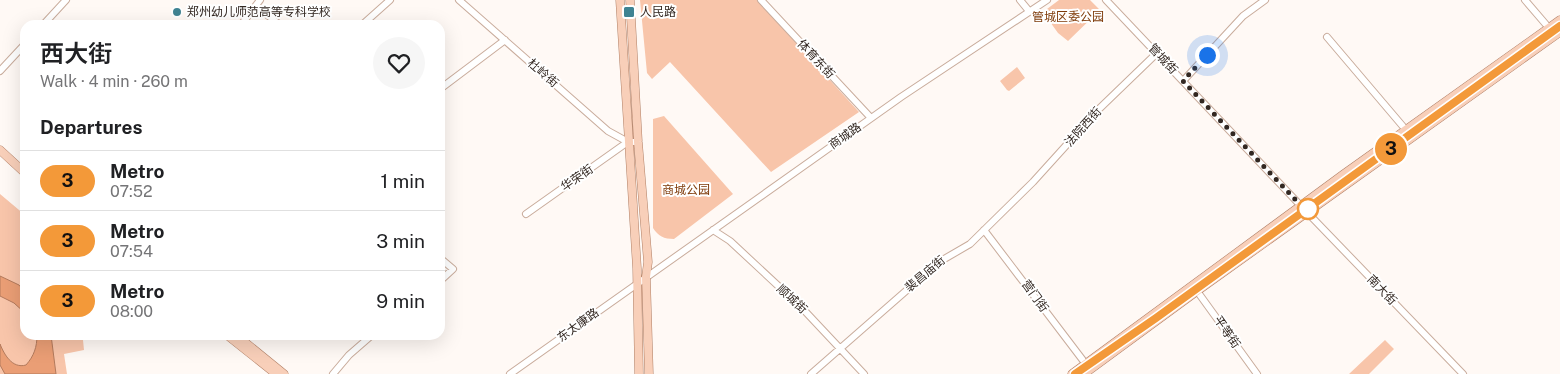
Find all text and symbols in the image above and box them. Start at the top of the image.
place label: 郑州幼儿师范高等专科学校 [187,5,331,19]
marker: 人民路 [622,5,636,19]
place label: 人民路 [640,5,676,19]
marker: 郑州幼儿师范高等专科学校 [171,6,183,18]
park label: 管城区委公园 [1032,10,1104,24]
button: heart [373,37,425,89]
street label: 体育东街 [795,37,837,81]
text: 西大街 [40,39,112,67]
street label: 管城街 [1146,41,1180,77]
your location [1195,43,1220,68]
street label: 杜岭街 [525,56,561,90]
text: Walk · 4 min · 260 m [40,72,188,91]
street label: 法院西街 [1062,104,1104,150]
text: Departures [40,116,143,138]
street label: 商城路 [826,120,864,152]
line badge: 3 [1375,133,1407,165]
text: 3 [1385,138,1397,159]
text: Metro [110,160,164,182]
street label: 华荣街 [558,162,596,194]
text: 3 [62,170,73,191]
text: 1 min [380,170,425,192]
text: 07:52 [110,182,153,201]
park label: 商城公园 [662,183,710,197]
unlabelled marker [1297,198,1319,220]
text: Metro [110,220,164,242]
text: 3 [62,230,73,251]
text: 3 min [376,230,425,252]
text: 07:54 [110,242,153,261]
street label: 裴昌庙街 [902,253,948,295]
street label: 南大街 [1364,272,1400,308]
street label: 营门街 [1019,277,1051,315]
text: Metro [110,280,164,302]
street label: 顺城街 [774,282,810,316]
text: 3 [62,290,73,311]
text: 9 min [376,290,425,312]
text: 08:00 [110,302,153,321]
street label: 东太康路 [554,305,602,345]
street label: 平等街 [1211,313,1243,351]

